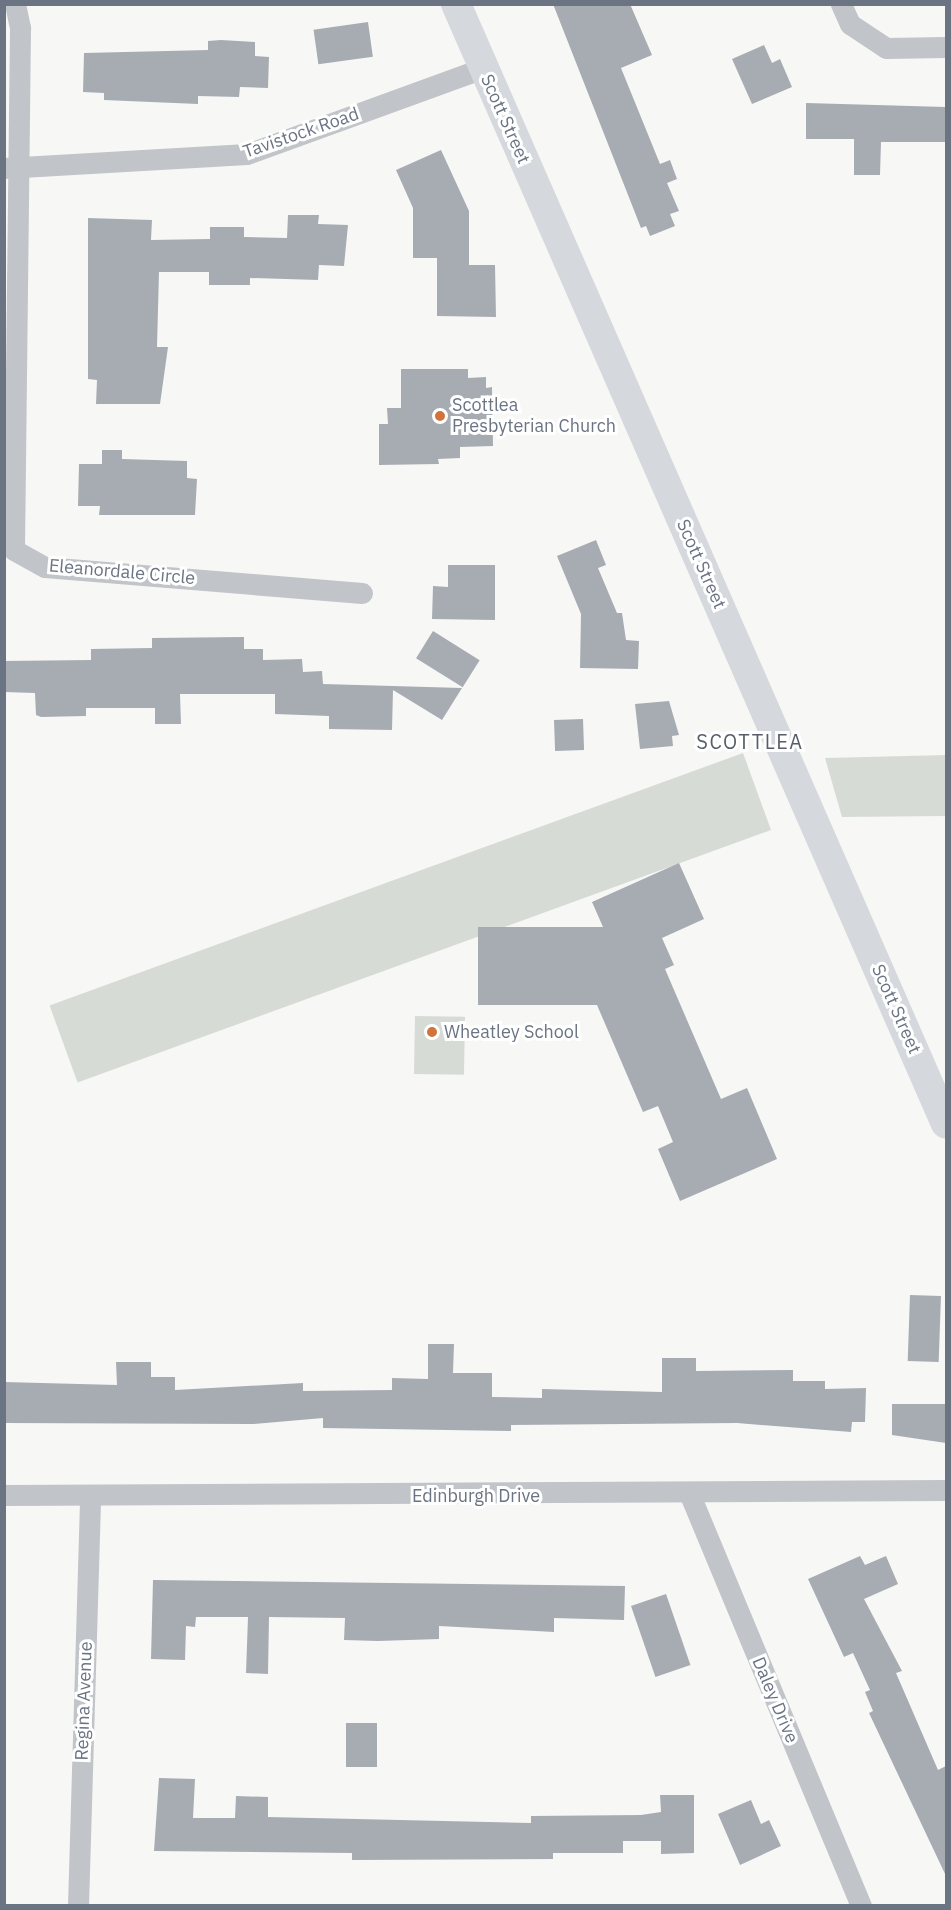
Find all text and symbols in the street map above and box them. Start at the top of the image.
street label: Scott Street [476,71,534,167]
street label: Tavistock Road [240,103,362,163]
place label: Scottlea Presbyterian Church [452,395,616,438]
marker: Scottlea Presbyterian Church [433,409,447,423]
street label: Scott Street [672,516,730,612]
street label: Eleanordale Circle [48,555,196,589]
district label: SCOTTLEA [696,729,804,753]
street label: Scott Street [867,961,925,1057]
place label: Wheatley School [444,1021,579,1043]
marker: Wheatley School [425,1025,439,1039]
street label: Edinburgh Drive [412,1485,540,1507]
street label: Regina Avenue [71,1641,97,1761]
street label: Daley Drive [747,1654,803,1746]

